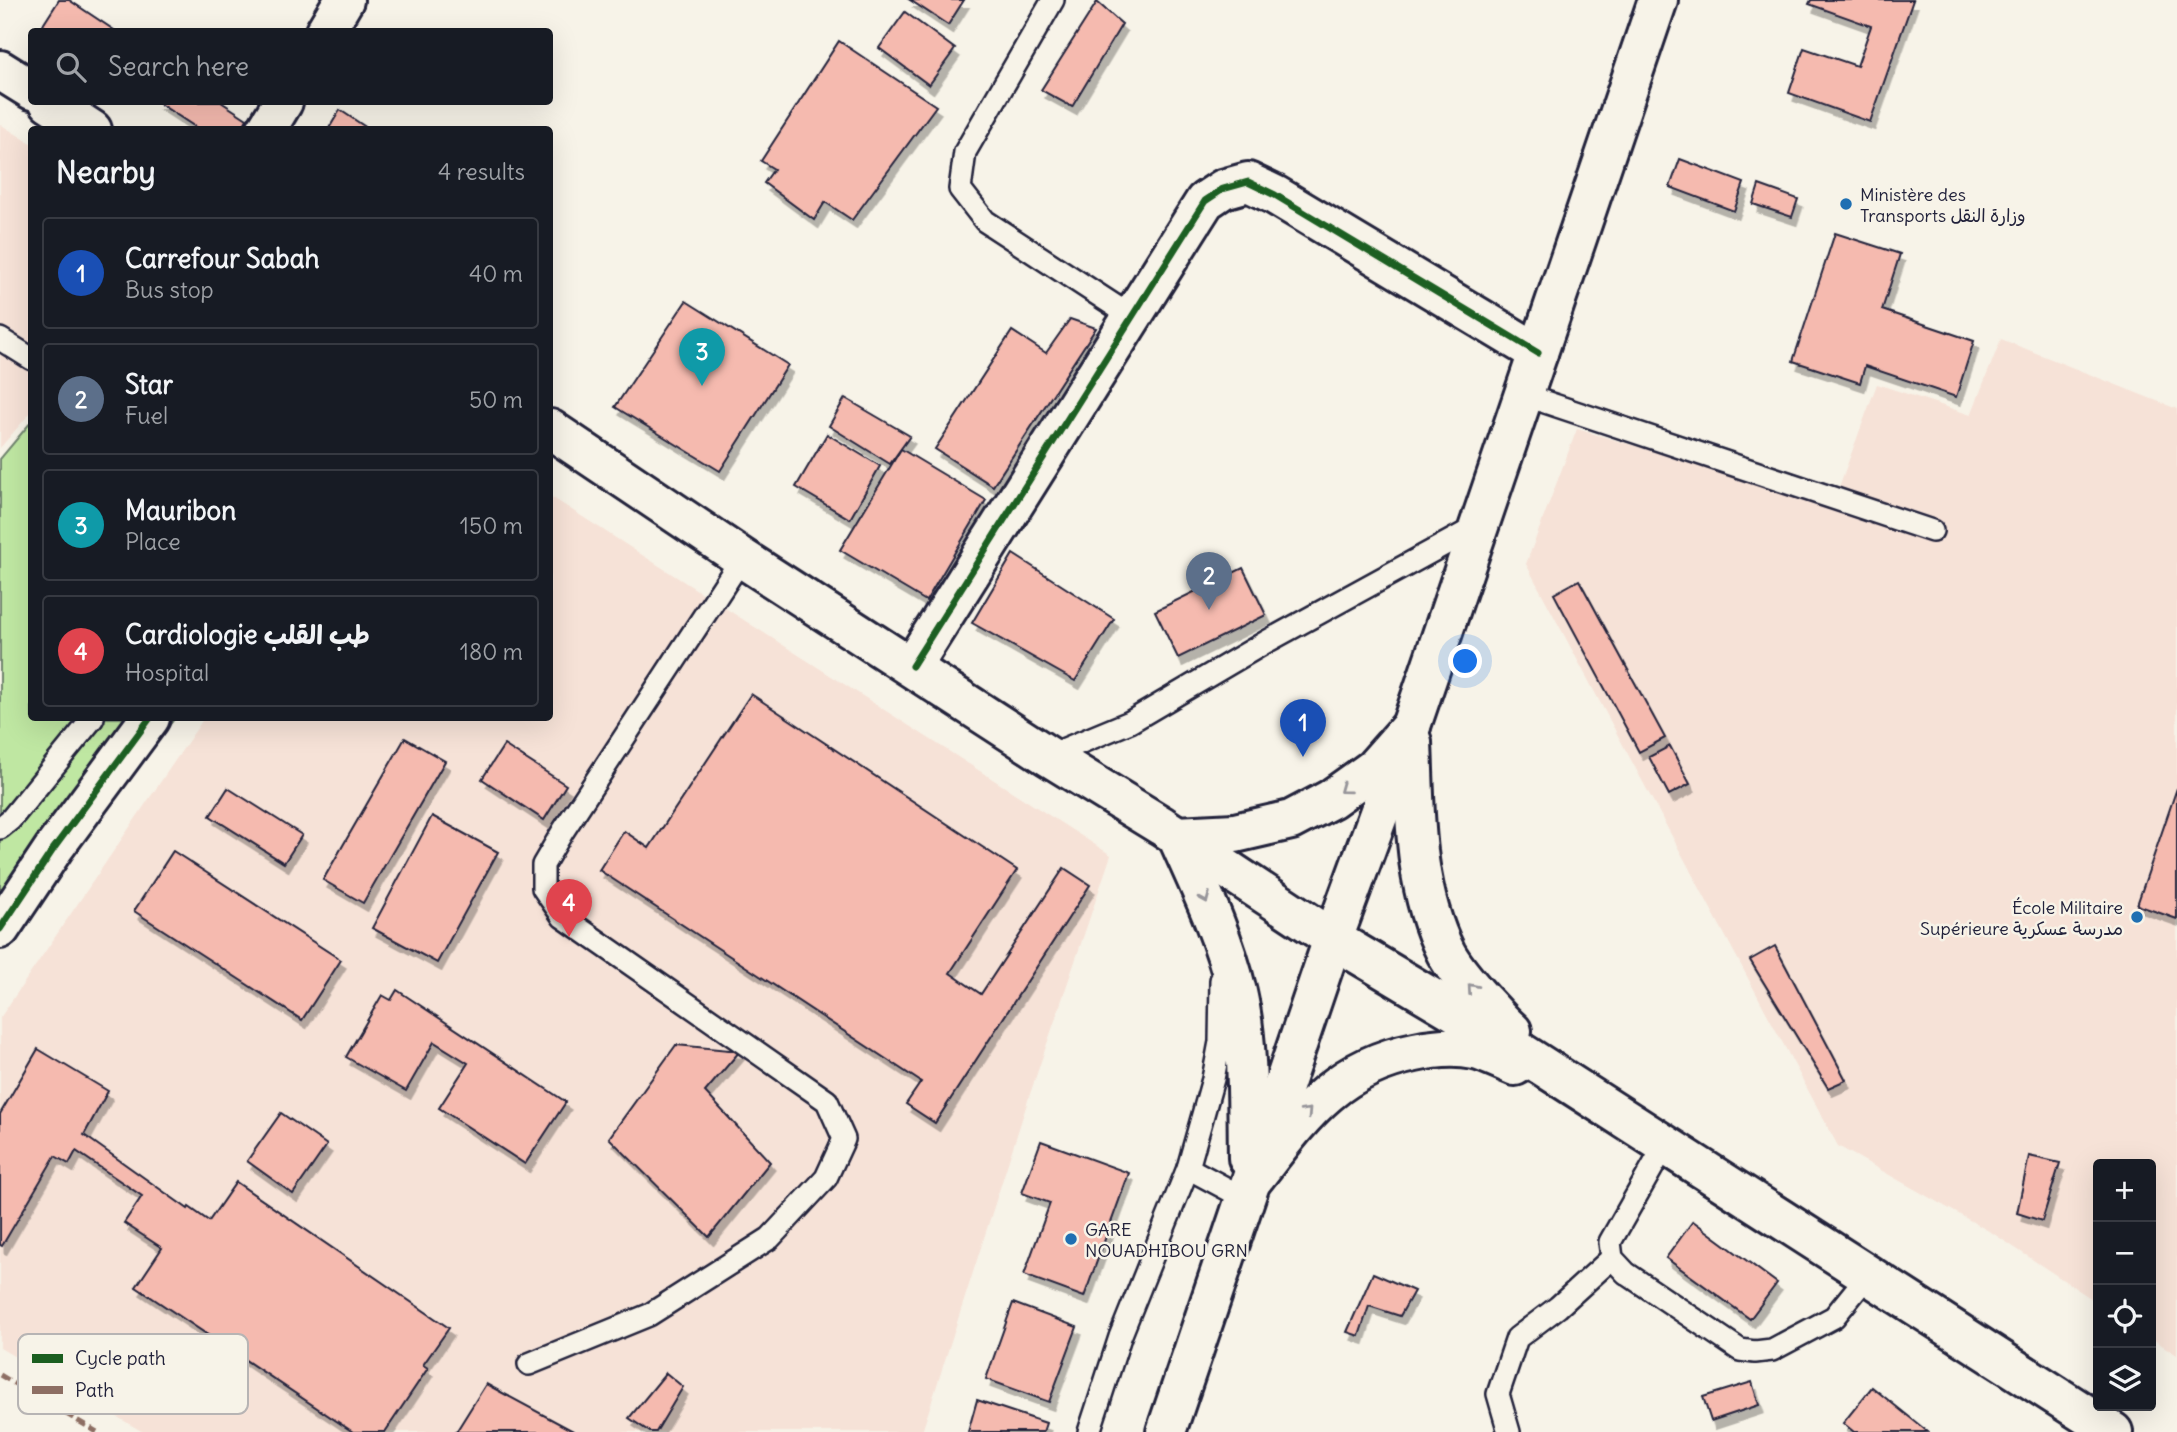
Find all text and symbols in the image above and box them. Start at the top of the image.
search box [28,28,553,105]
icon: search [52,48,90,86]
text: Search here [108,50,249,83]
text: Nearby [56,153,156,191]
text: 4 results [438,157,525,186]
place label: Ministère des Transports وزارة النقل [1860,183,2026,227]
marker: Ministère des Transports وزارة النقل [1838,196,1854,212]
text: Carrefour Sabah [125,242,319,275]
text: 1 [76,259,86,288]
text: 40 m [469,259,523,288]
text: Bus stop [125,275,214,304]
pin: 3 [679,328,725,386]
text: Star [125,368,173,401]
text: 2 [75,385,87,414]
text: 50 m [469,385,523,414]
text: Fuel [125,401,168,430]
text: Mauribon [125,494,236,527]
text: 3 [74,511,88,540]
text: 150 m [460,511,523,540]
text: Place [125,527,181,556]
pin: 2 [1186,552,1232,610]
text: Cardiologie طب القلب [125,618,370,651]
text: 4 [74,637,88,666]
text: 180 m [460,637,523,666]
your location [1448,644,1482,678]
text: Hospital [125,658,209,687]
pin: 1 [1280,699,1326,757]
one-way arrow [1339,781,1352,794]
pin: 4 [546,879,592,937]
one-way arrow [1197,891,1211,904]
place label: École Militaire Supérieure مدرسة عسكرية [1920,896,2123,940]
marker: École Militaire Supérieure مدرسة عسكرية [2129,909,2145,925]
one-way arrow [1468,983,1480,996]
one-way arrow [1299,1108,1311,1121]
map controls [2093,1159,2156,1411]
button: + [2093,1159,2156,1222]
place label: GARE NOUADHIBOU GRN [1085,1218,1248,1262]
button: − [2093,1222,2156,1285]
marker: GARE NOUADHIBOU GRN [1063,1231,1079,1247]
button: locate [2093,1285,2156,1348]
legend [18,1334,248,1414]
text: Cycle path [75,1346,166,1370]
button: layers [2093,1348,2156,1411]
text: Path [75,1378,114,1402]

